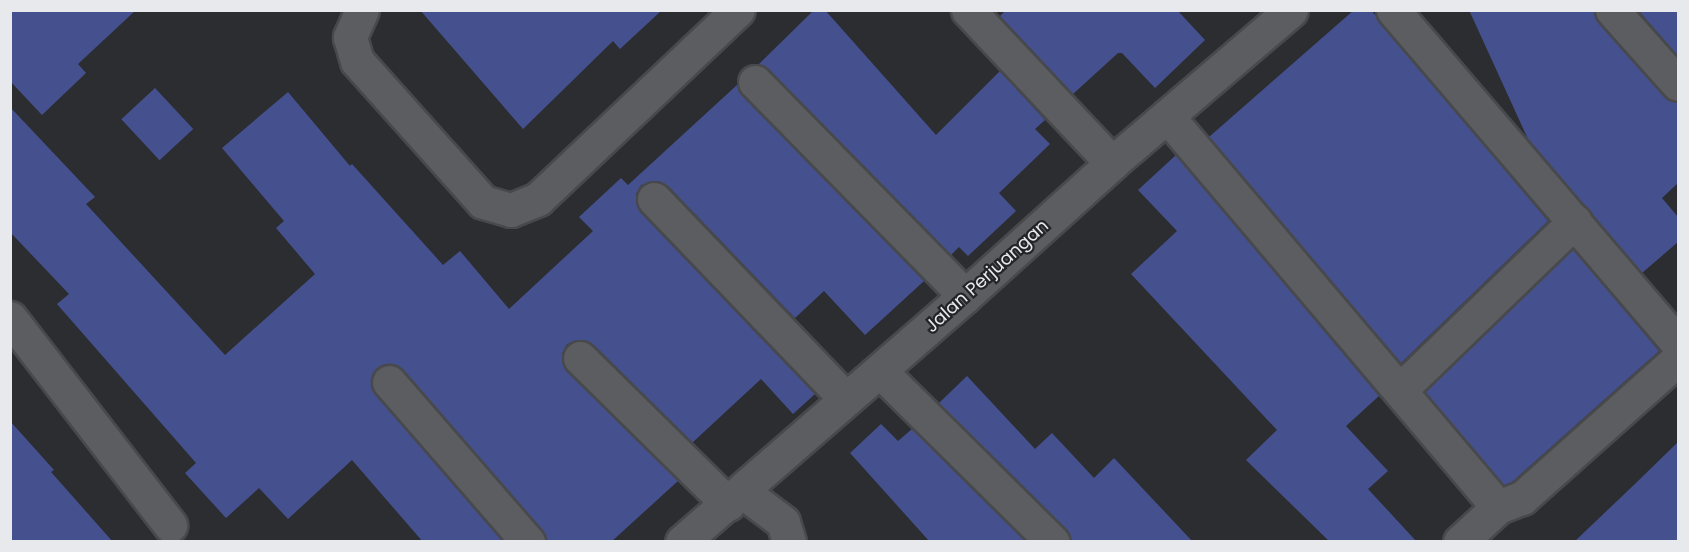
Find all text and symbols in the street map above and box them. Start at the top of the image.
street label: Jalan Perjuangan [921,215,1053,337]

